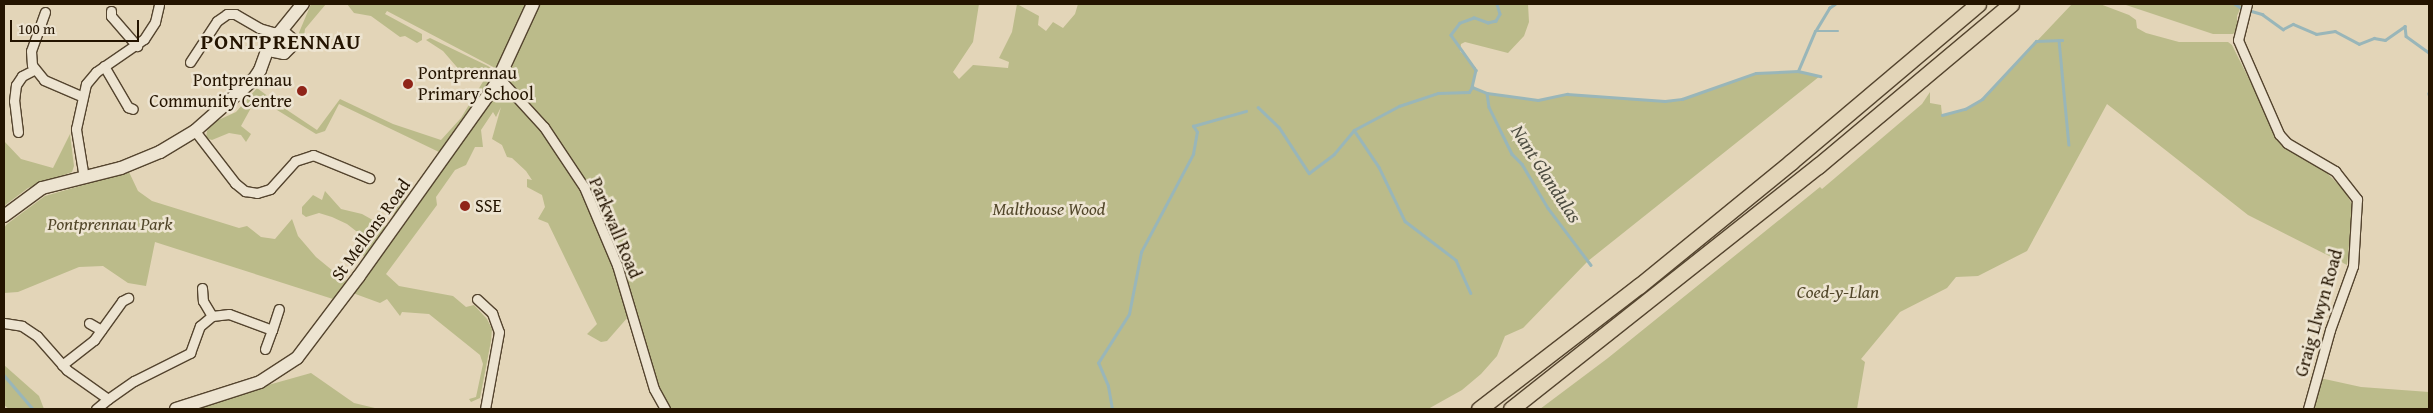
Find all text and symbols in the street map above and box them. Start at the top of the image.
scale bar [12,10,141,42]
text: 100 m [18,18,55,39]
district label: PONTPRENNAU [199,29,363,55]
place label: Pontprennau Primary School [418,63,534,106]
place label: Pontprennau Community Centre [149,70,292,112]
marker: Pontprennau Primary School [402,78,414,90]
marker: Pontprennau Community Centre [296,85,308,97]
water label: Nant Glandulas [1506,121,1586,227]
street label: Parkwall Road [584,174,646,282]
street label: St Mellons Road [327,175,415,285]
place label: SSE [475,195,502,217]
park label: Malthouse Wood [993,198,1105,220]
marker: SSE [459,200,471,212]
park label: Pontprennau Park [48,213,172,235]
street label: Graig Llwyn Road [2290,247,2348,379]
park label: Coed-y-Llan [1797,281,1879,303]

